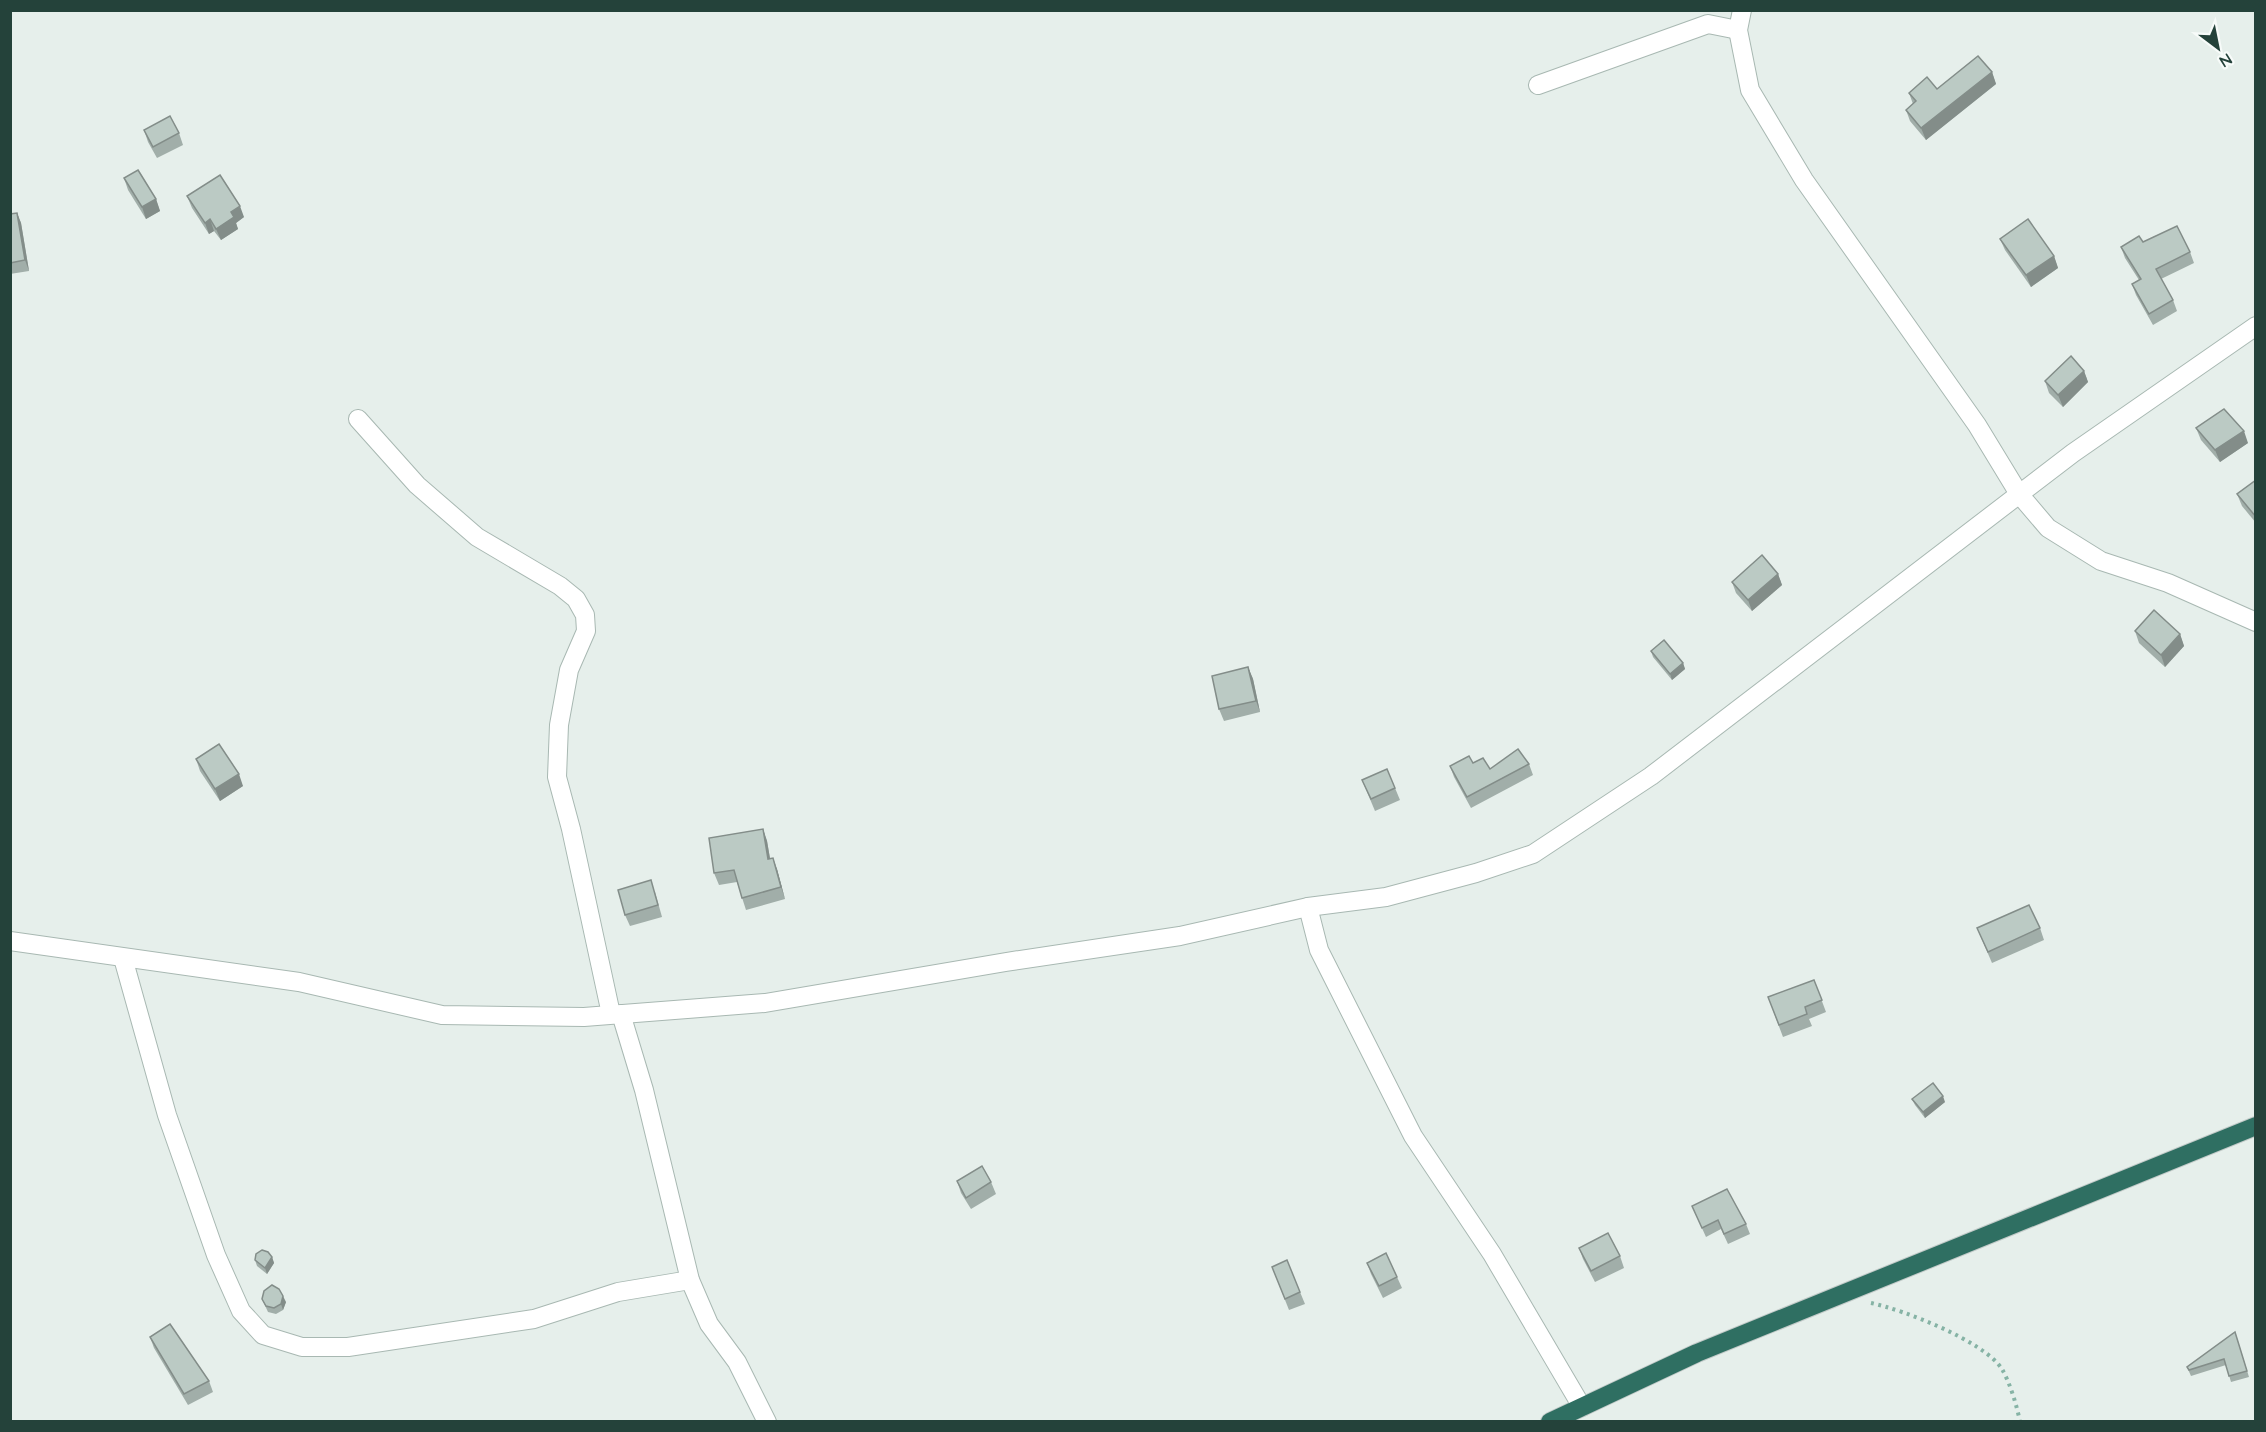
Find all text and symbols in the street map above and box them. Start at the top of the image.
north arrow [2188,18,2248,78]
text: N [2216,49,2236,72]

